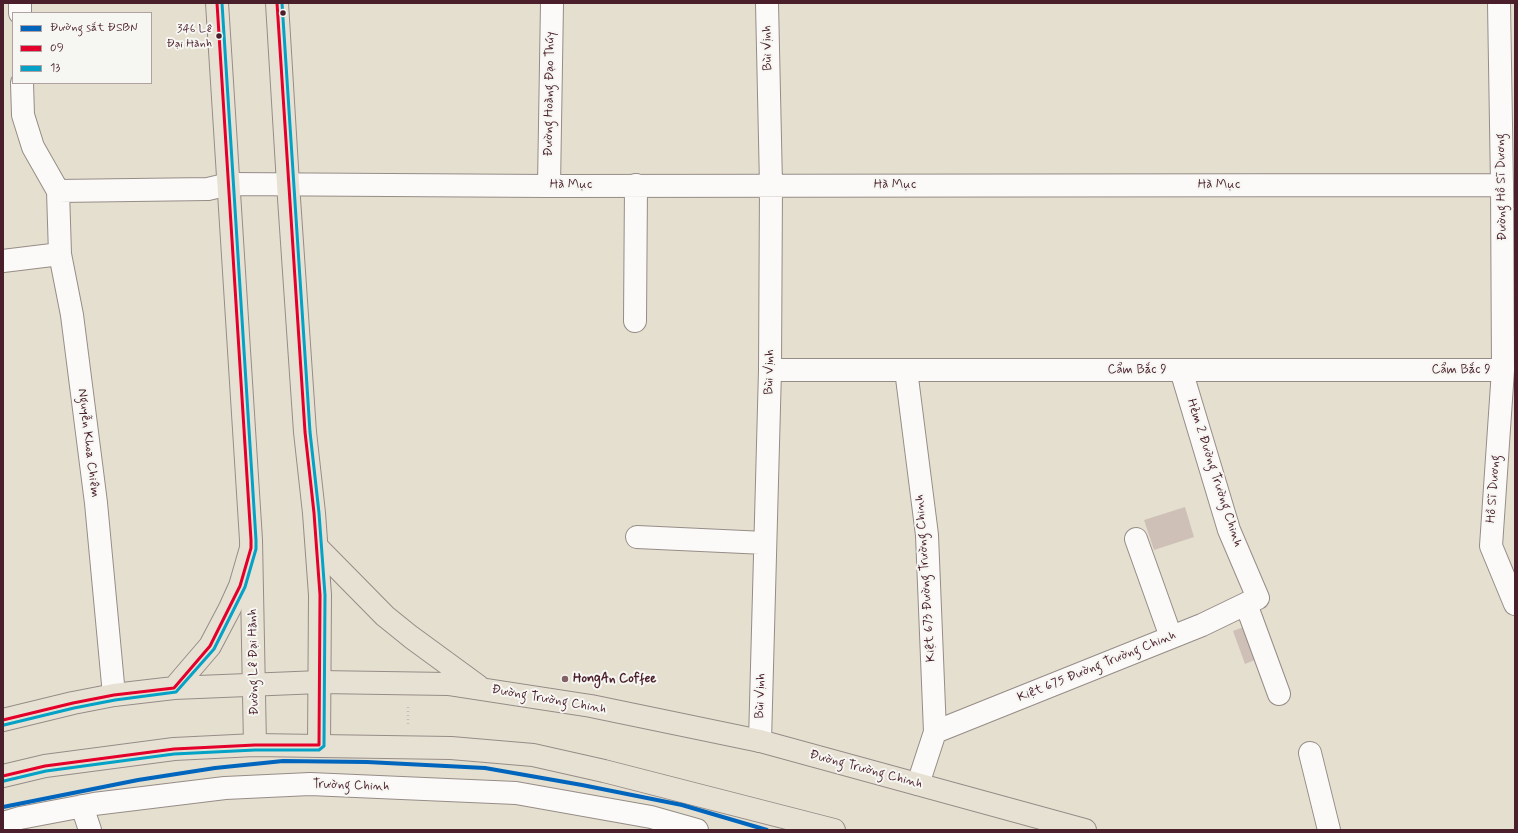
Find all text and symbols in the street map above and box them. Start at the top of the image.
unlabelled marker [278,8,288,18]
legend [12,12,152,84]
text: Đường sắt ĐSBN [50,20,138,36]
place label: 346 Lê Đại Hành [166,22,212,50]
street label: Bùi Vịnh [760,25,776,71]
marker: 346 Lê Đại Hành [214,31,224,41]
street label: Đường Hoàng Đạo Thúy [541,31,559,157]
text: 09 [50,40,64,56]
text: 13 [50,60,60,76]
street label: Đường Hồ Sĩ Dương [1493,133,1511,241]
street label: Hà Mục [550,177,592,193]
street label: Hà Mục [874,177,916,193]
street label: Hà Mục [1198,177,1240,193]
street label: Bùi Vịnh [762,349,778,395]
street label: Cẩm Bắc 9 [1107,362,1167,378]
street label: Cẩm Bắc 9 [1431,362,1491,378]
street label: Nguyễn Khoa Chiêm [74,388,102,498]
street label: Hẻm 2 Đường Trường Chinh [1183,397,1245,549]
street label: Hồ Sĩ Dương [1484,454,1504,524]
street label: Kiệt 673 Đường Trường Chinh [912,494,940,662]
street label: Đường Lê Đại Hành [245,609,263,715]
street label: Kiệt 675 Đường Trường Chinh [1015,628,1179,706]
place label: HongAn Coffee [573,671,656,687]
street label: Bùi Vịnh [752,673,770,719]
marker: HongAn Coffee [560,674,570,684]
street label: Đường Trường Chinh [490,682,608,718]
street label: Đường Trường Chinh [808,747,924,793]
street label: Trường Chinh [312,777,390,795]

